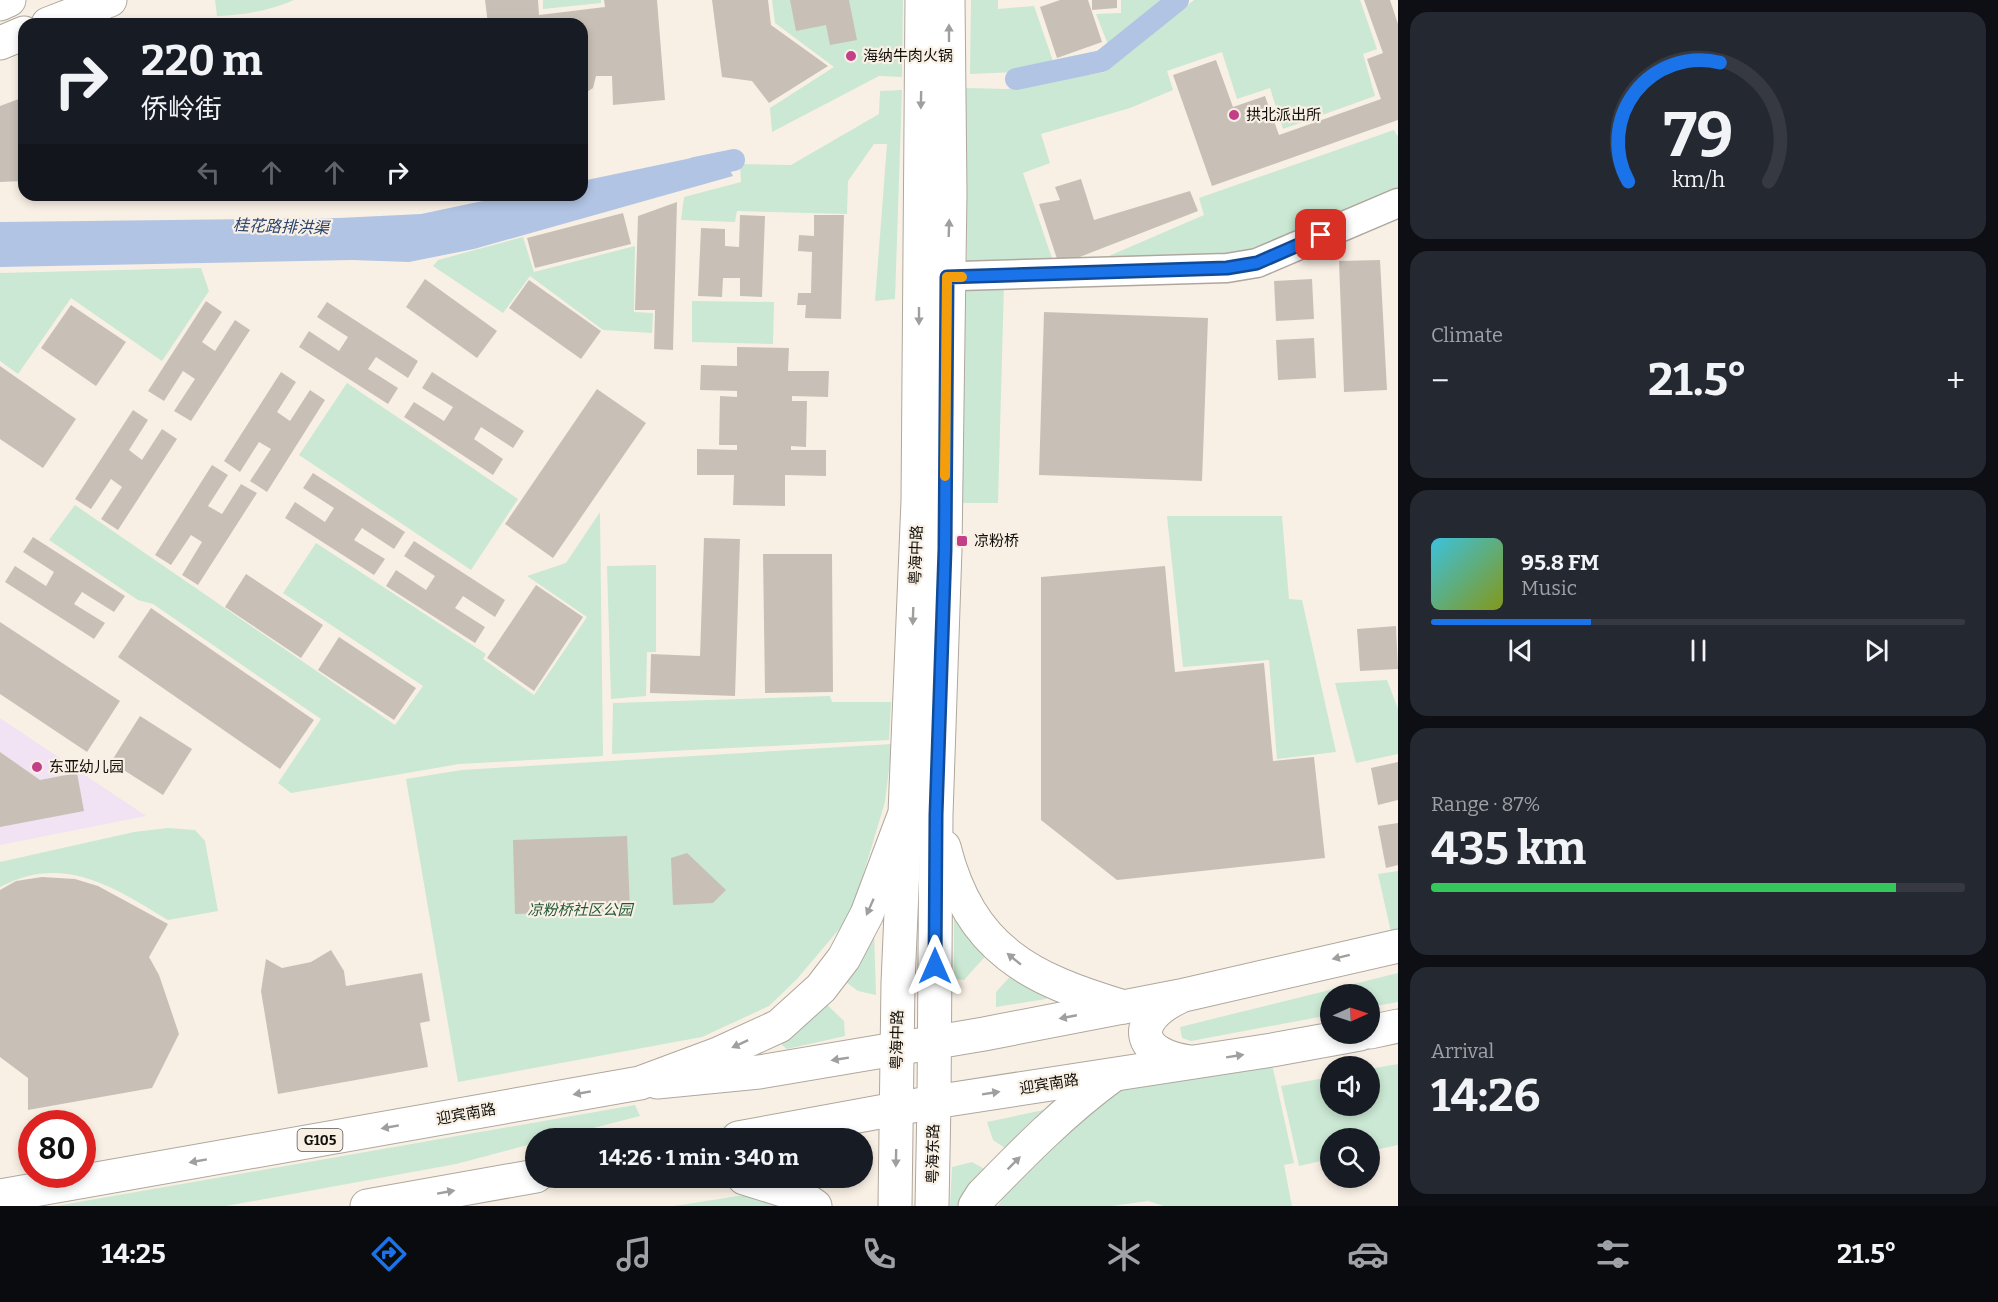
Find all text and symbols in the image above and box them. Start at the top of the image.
one-way arrow [944,23,954,42]
text: 220 m [141,36,263,86]
icon: right [42,42,120,120]
place label: 海纳牛肉火锅 [863,47,953,65]
marker: 海纳牛肉火锅 [844,49,858,63]
one-way arrow [916,91,926,110]
text: 侨岭街 [141,93,222,125]
text: 79 [1663,99,1733,174]
place label: 拱北派出所 [1246,106,1321,124]
marker: 拱北派出所 [1227,108,1241,122]
icon: left [192,156,225,189]
icon: ahead [255,156,288,189]
icon: ahead [318,156,351,189]
icon: right [381,156,414,189]
text: km/h [1671,168,1725,194]
pin [1295,209,1346,260]
water label: 桂花路排洪渠 [233,215,331,238]
one-way arrow [944,218,953,237]
icon: arrive [1304,218,1337,251]
one-way arrow [914,307,924,326]
text: Climate [1431,323,1503,347]
text: 21.5° [1648,353,1747,407]
text: − [1431,361,1449,401]
text: + [1946,361,1965,401]
street label: 粤海中路 [906,525,926,585]
place label: 凉粉桥 [974,532,1019,550]
marker: 凉粉桥 [955,534,969,548]
text: 95.8 FM [1521,549,1599,576]
text: Music [1521,576,1577,600]
one-way arrow [909,607,918,626]
icon: previous [1504,634,1537,667]
icon: pause [1682,634,1715,667]
icon: next [1860,634,1893,667]
place label: 东亚幼儿园 [49,758,124,776]
marker: 东亚幼儿园 [30,760,44,774]
text: Range · 87% [1431,792,1540,816]
text: 435 km [1431,822,1586,876]
one-way arrow [865,898,875,916]
park label: 凉粉桥社区公园 [527,901,634,919]
position arrow [903,934,967,998]
one-way arrow [1006,953,1022,966]
one-way arrow [1331,953,1350,963]
north arrow [1320,984,1380,1044]
map controls [1320,984,1380,1188]
street label: 粤海中路 [887,1010,907,1070]
one-way arrow [1059,1013,1078,1022]
one-way arrow [731,1039,748,1048]
text: Arrival [1431,1039,1494,1063]
one-way arrow [1225,1051,1244,1060]
one-way arrow [830,1055,849,1064]
button: sound [1320,1056,1380,1116]
text: 14:26 [1431,1069,1540,1123]
street label: 迎宾南路 [1018,1070,1080,1098]
one-way arrow [573,1089,592,1098]
one-way arrow [982,1089,1001,1098]
street label: 迎宾南路 [435,1100,497,1128]
speed limit sign: 80 [18,1110,96,1188]
one-way arrow [381,1123,400,1132]
street label: 粤海东路 [923,1124,943,1184]
button: search [1320,1128,1380,1188]
road number: G105 [298,1129,342,1151]
text: 14:26 · 1 min · 340 m [599,1144,799,1171]
one-way arrow [891,1148,901,1167]
one-way arrow [1006,1156,1020,1170]
one-way arrow [189,1157,208,1166]
one-way arrow [436,1187,455,1196]
icon: directions [368,1233,410,1275]
icon: music [613,1233,655,1275]
icon: phone [858,1233,900,1275]
icon: climate [1103,1233,1145,1275]
icon: car [1347,1233,1389,1275]
icon: filters [1592,1233,1634,1275]
text: 14:25 [101,1238,166,1270]
text: 21.5° [1837,1238,1897,1270]

